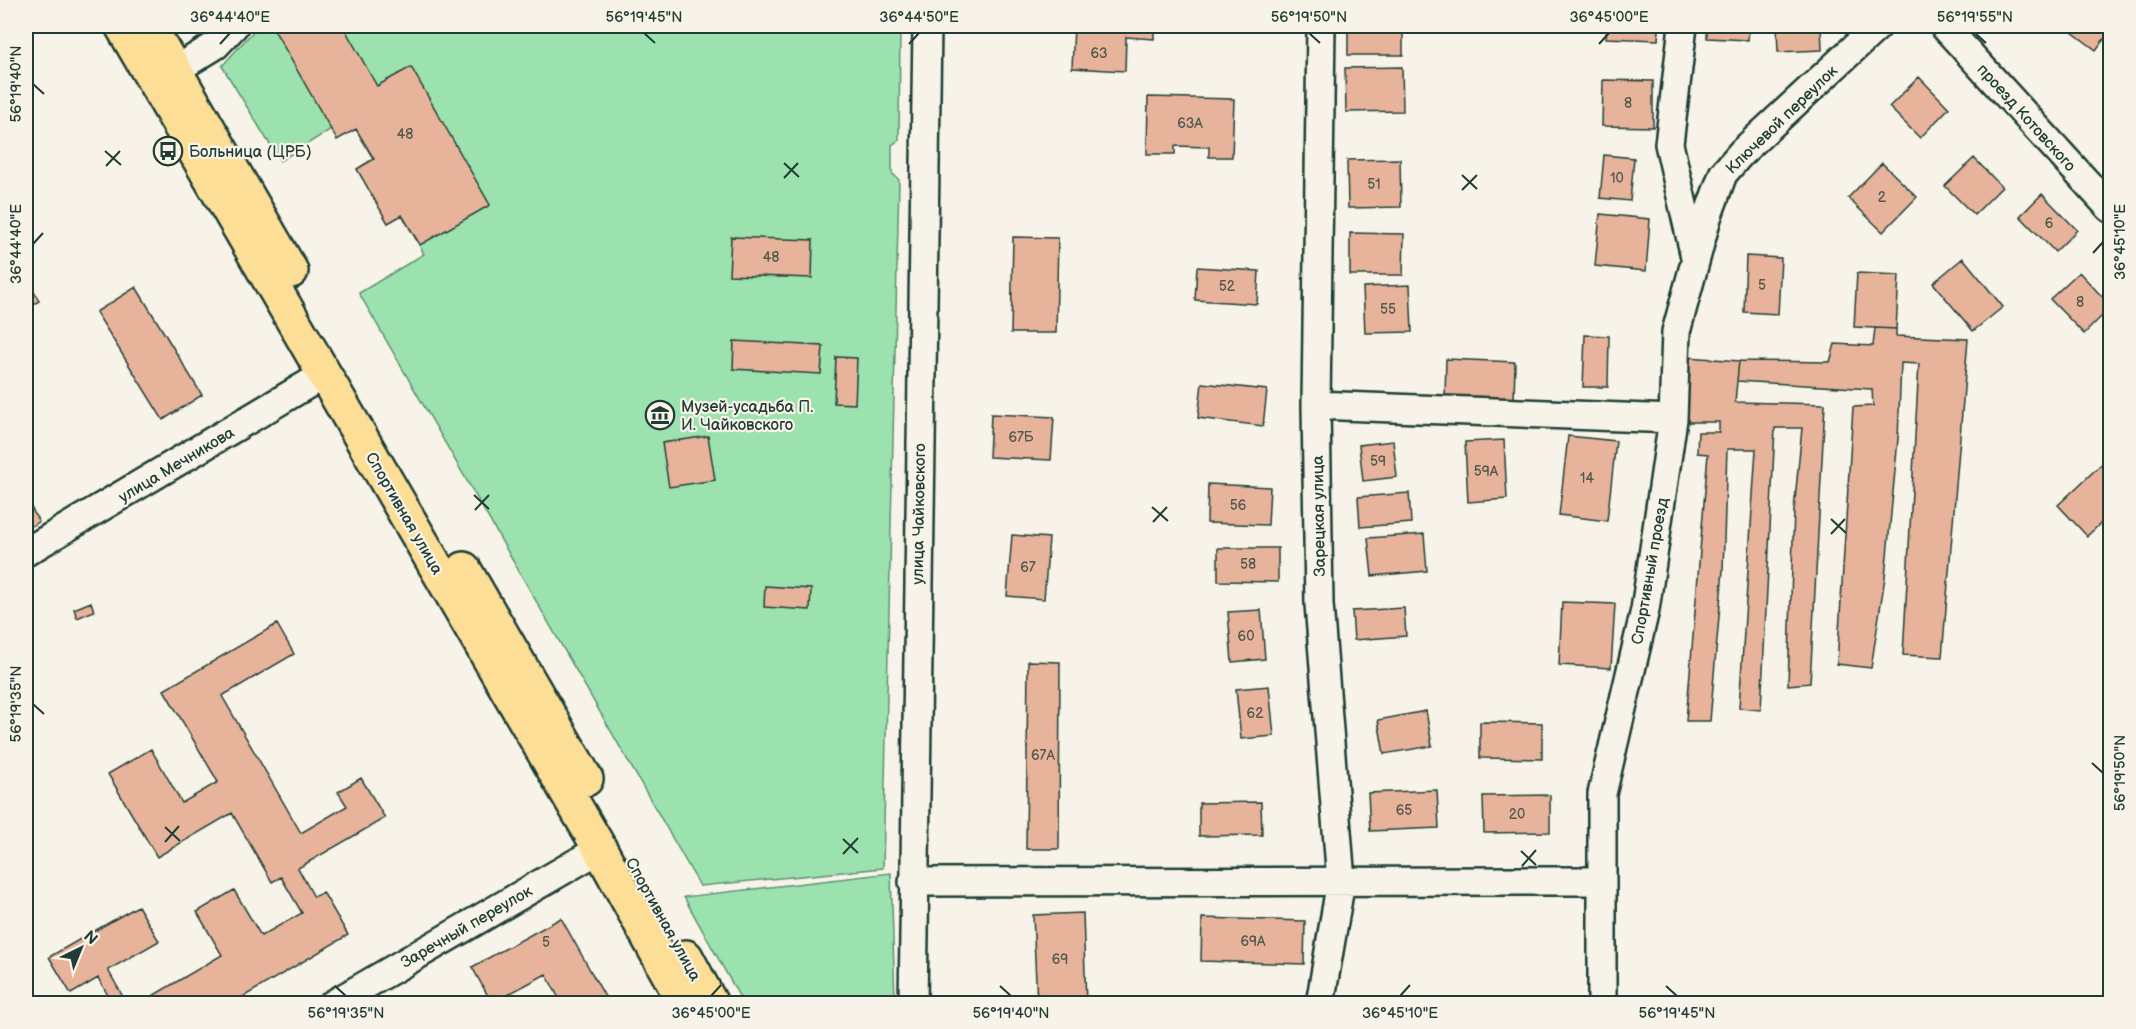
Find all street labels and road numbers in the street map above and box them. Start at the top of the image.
street label: проезд Котовского [1973,60,2079,176]
street label: Ключевой переулок [1722,61,1842,178]
street label: улица Мечникова [115,423,239,507]
street label: улица Чайковского [909,443,930,585]
street label: Спортивная улица [361,449,447,579]
street label: Зарецкая улица [1309,455,1330,577]
street label: Спортивный проезд [1628,496,1673,646]
street label: Спортивная улица [621,855,705,985]
street label: Заречный переулок [398,882,536,973]

